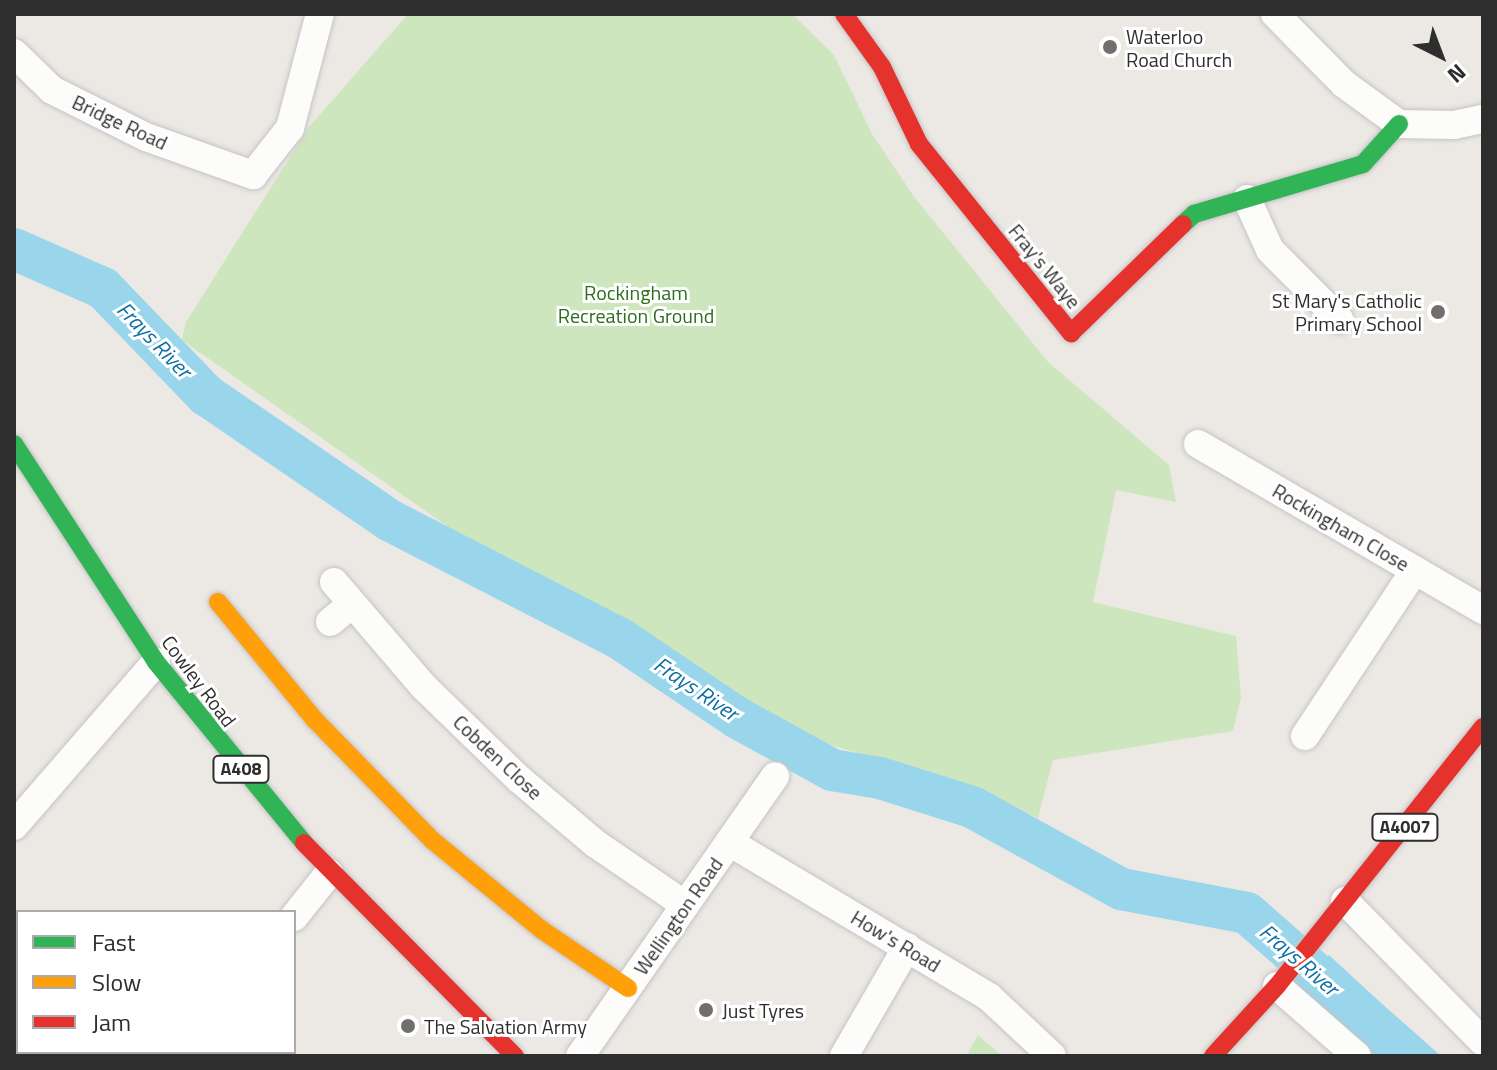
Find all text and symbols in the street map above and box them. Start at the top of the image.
north arrow [1401,16,1481,96]
place label: Waterloo Road Church [1126,24,1232,71]
marker: Waterloo Road Church [1101,38,1119,56]
text: N [1440,56,1474,92]
street label: Bridge Road [69,90,171,154]
street label: Fray's Waye [1004,219,1086,313]
park label: Rockingham Recreation Ground [558,280,714,327]
place label: St Mary's Catholic Primary School [1272,288,1422,335]
water label: Frays River [111,296,197,384]
marker: St Mary's Catholic Primary School [1429,303,1447,321]
street label: Rockingham Close [1268,478,1414,576]
street label: Cowley Road [157,631,241,731]
water label: Frays River [649,651,743,727]
street label: Cobden Close [448,710,548,804]
road number: A408 [211,755,271,783]
road number: A4007 [1371,813,1439,841]
street label: Wellington Road [629,853,727,979]
street label: How's Road [847,905,945,977]
legend [16,910,296,1054]
water label: Frays River [1254,919,1344,1001]
text: Fast [92,924,135,960]
text: Slow [92,964,141,1000]
place label: Just Tyres [722,998,804,1022]
marker: Just Tyres [697,1001,715,1019]
text: Jam [92,1004,131,1040]
place label: The Salvation Army [424,1014,587,1038]
marker: The Salvation Army [399,1017,417,1035]

